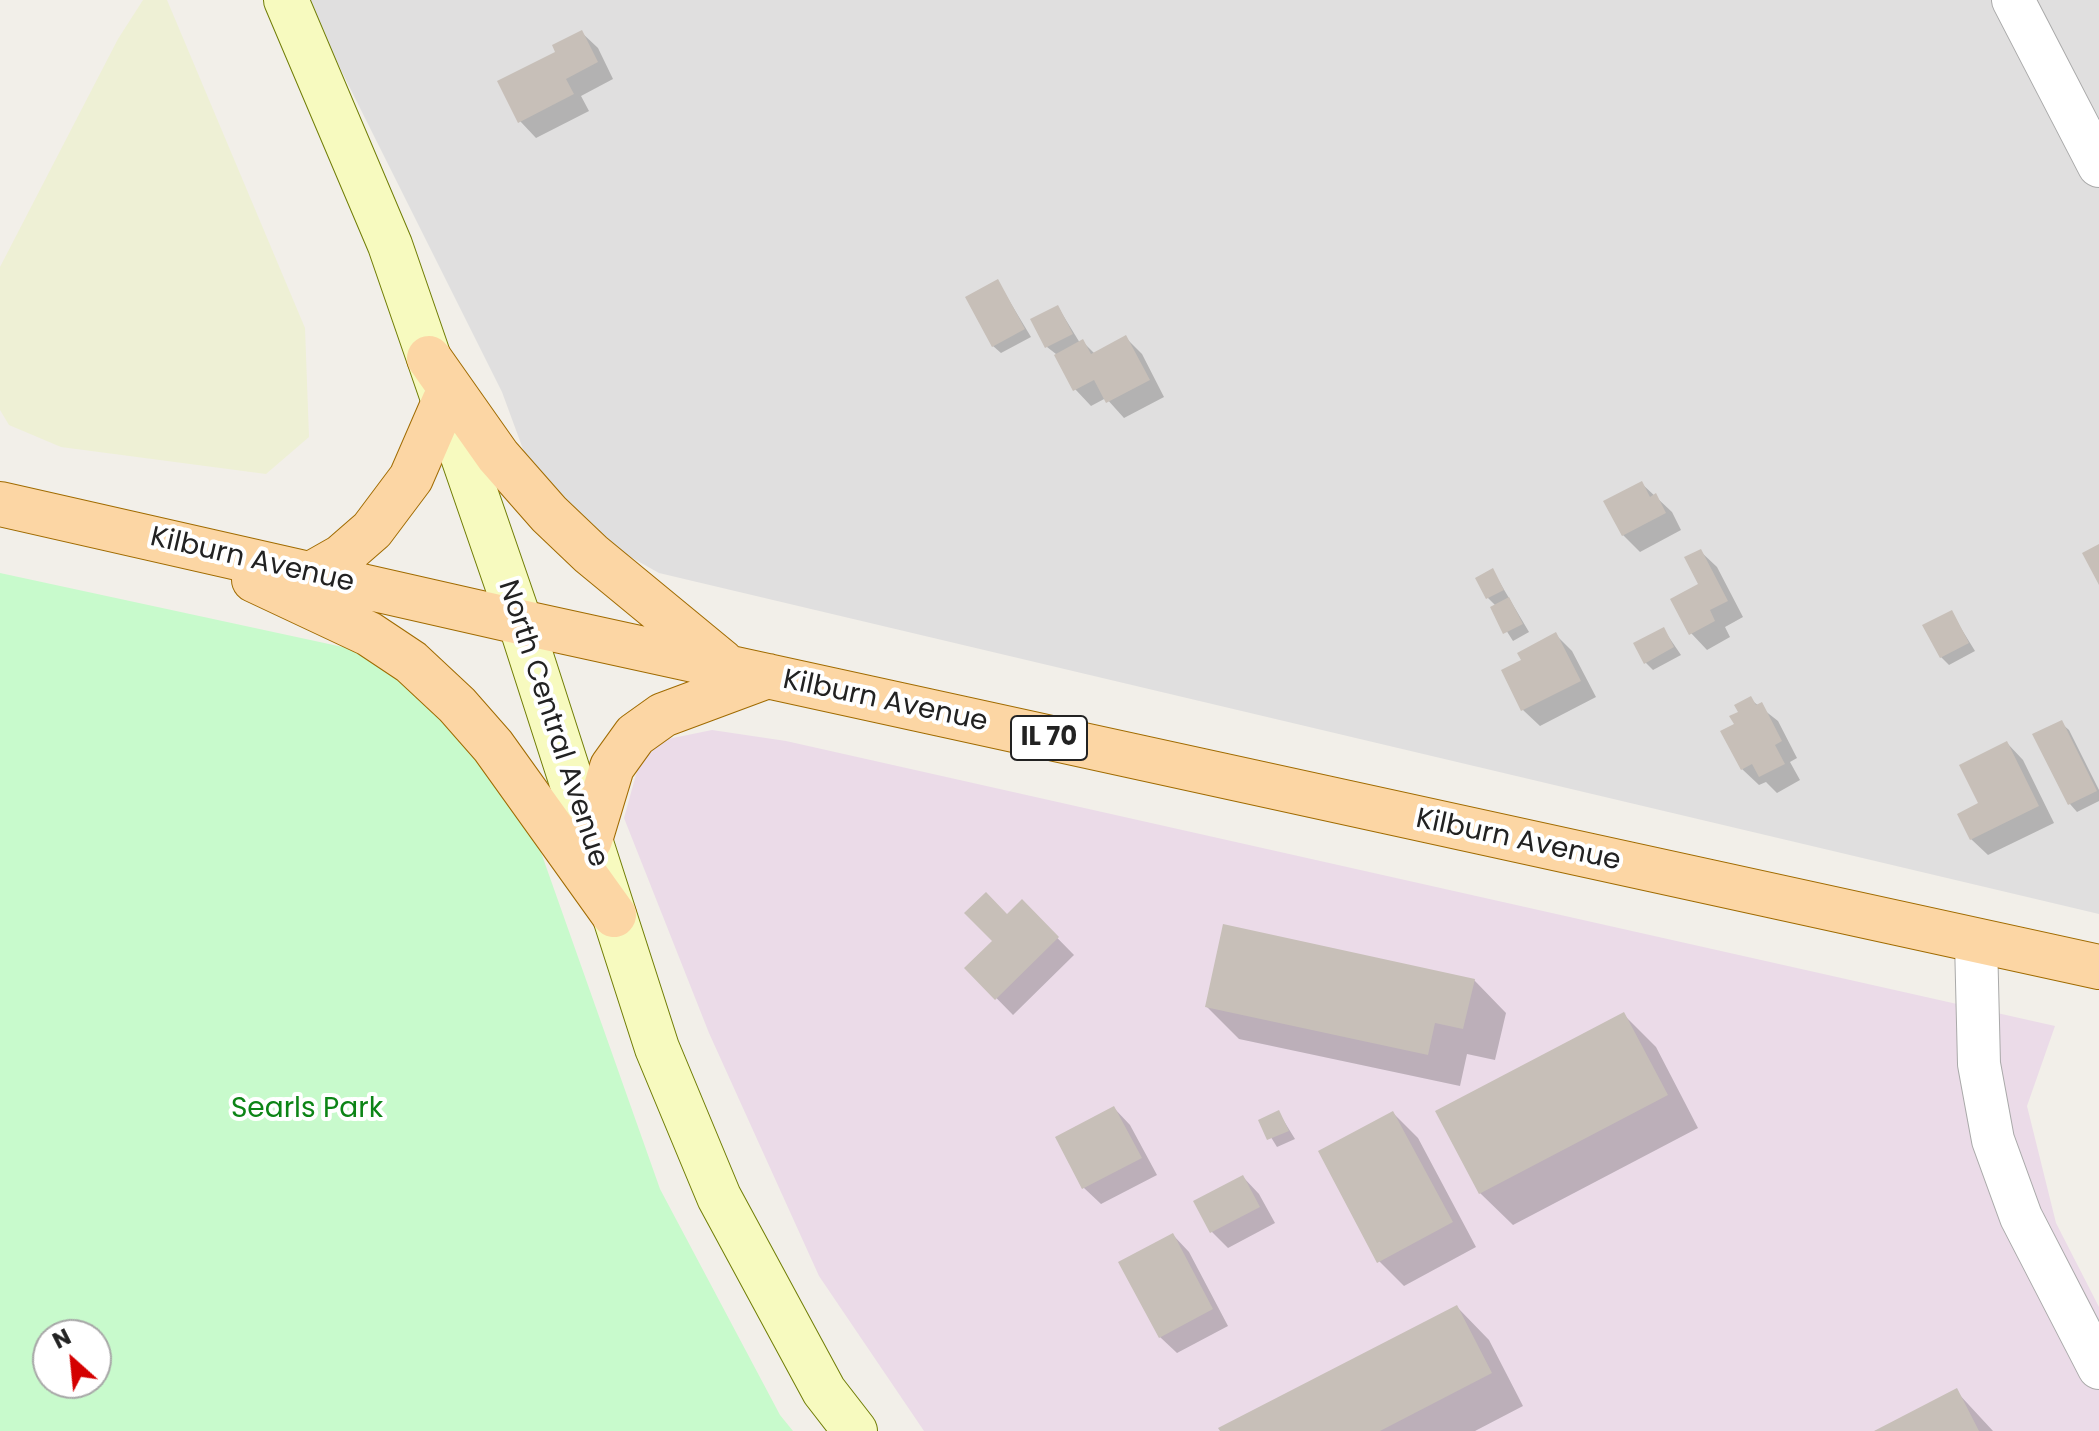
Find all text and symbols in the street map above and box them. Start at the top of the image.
street label: Kilburn Avenue [147,521,357,601]
street label: North Central Avenue [490,576,614,872]
street label: Kilburn Avenue [780,664,990,740]
road number: IL 70 [1011,716,1087,760]
street label: Kilburn Avenue [1413,803,1623,879]
park label: Searls Park [231,1093,383,1127]
north arrow [32,1319,112,1399]
text: N [47,1321,76,1357]

